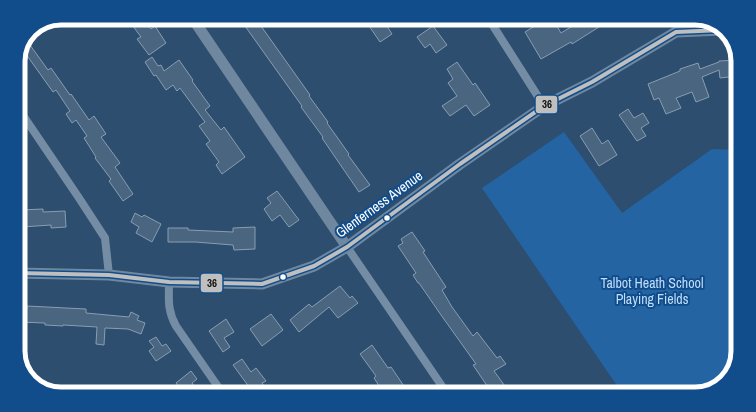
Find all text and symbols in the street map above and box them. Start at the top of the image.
line badge: 36 [535,95,558,114]
text: 36 [542,97,552,111]
street label: Glenferness Avenue [332,166,426,242]
unlabelled marker [382,213,392,223]
unlabelled marker [278,272,288,282]
line badge: 36 [200,273,223,293]
park label: Talbot Heath School Playing Fields [601,274,703,308]
text: 36 [207,276,217,290]

